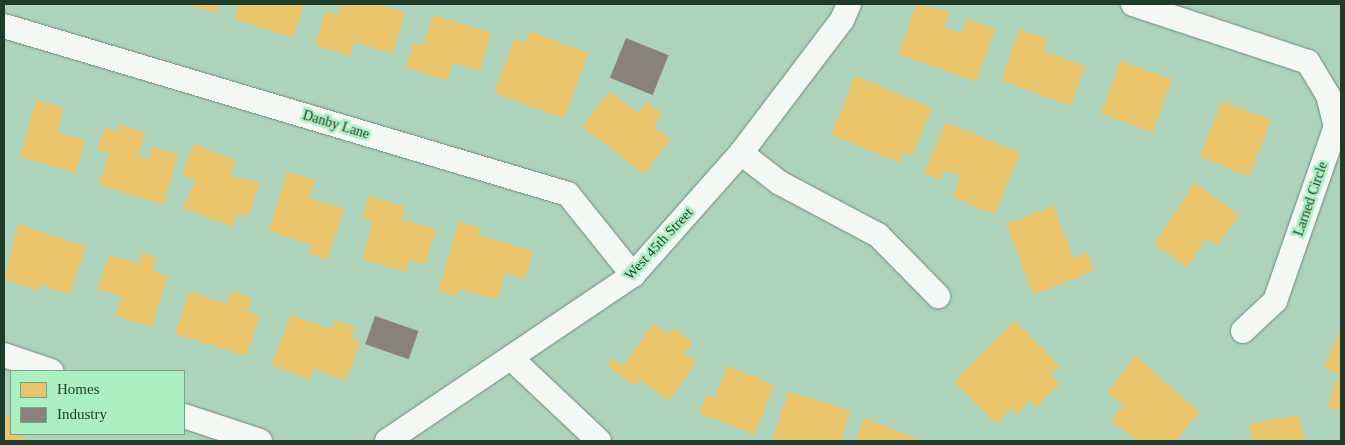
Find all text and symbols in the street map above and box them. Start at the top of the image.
street label: Danby Lane [301,107,371,143]
street label: Larned Circle [1290,160,1332,238]
street label: West 45th Street [621,205,697,283]
legend [10,370,185,435]
text: Homes [57,381,100,397]
text: Industry [57,406,107,422]

